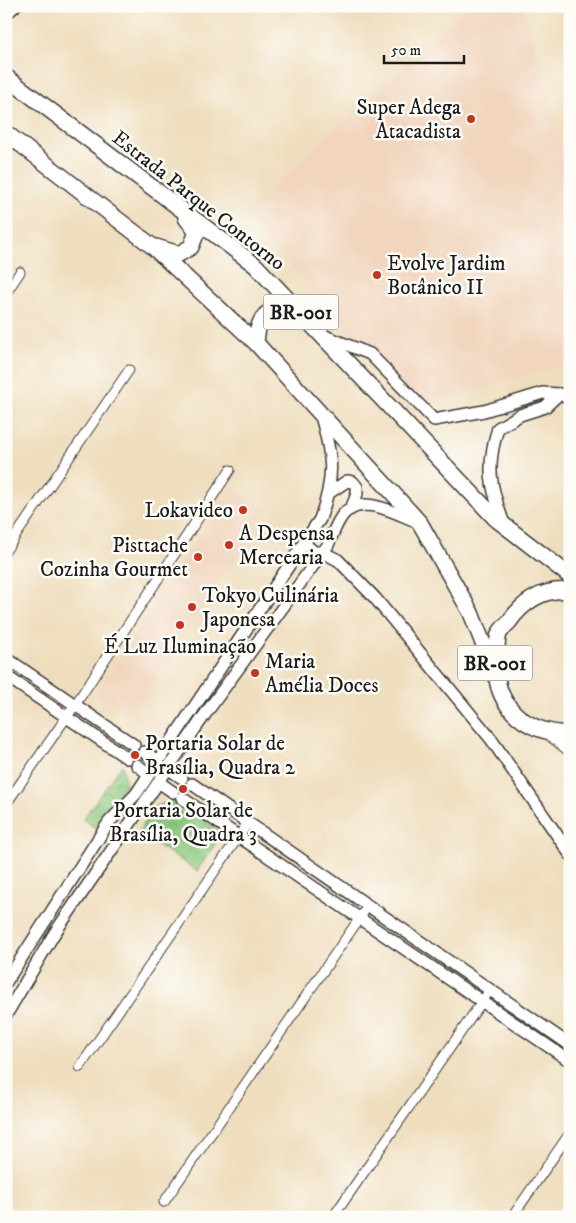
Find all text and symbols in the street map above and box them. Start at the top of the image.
scale bar [384,32,464,64]
text: 50 m [391,41,421,60]
place label: Super Adega Atacadista [357,95,461,145]
marker: Super Adega Atacadista [465,113,477,125]
street label: Estrada Parque Contorno [107,125,290,276]
place label: Evolve Jardim Botânico II [387,251,506,301]
marker: Evolve Jardim Botânico II [371,269,383,281]
road number: BR-001 [264,294,338,330]
place label: Lokavideo [144,498,233,524]
marker: Lokavideo [237,504,249,516]
place label: A Despensa Mercearia [239,521,334,571]
place label: Pisttache Cozinha Gourmet [40,533,188,583]
marker: A Despensa Mercearia [223,539,235,551]
marker: Pisttache Cozinha Gourmet [192,551,204,563]
place label: Tokyo Culinária Japonesa [200,583,339,633]
marker: Tokyo Culinária Japonesa [186,601,198,613]
marker: É Luz Iluminação [174,619,186,631]
place label: É Luz Iluminação [104,633,256,660]
road number: BR-001 [458,646,532,680]
place label: Maria Amélia Doces [265,649,379,699]
marker: Maria Amélia Doces [249,667,261,679]
place label: Portaria Solar de Brasília, Quadra 2 [145,731,296,781]
marker: Portaria Solar de Brasília, Quadra 2 [129,749,141,761]
marker: Portaria Solar de Brasília, Quadra 3 [177,783,189,795]
place label: Portaria Solar de Brasília, Quadra 3 [109,798,257,848]

